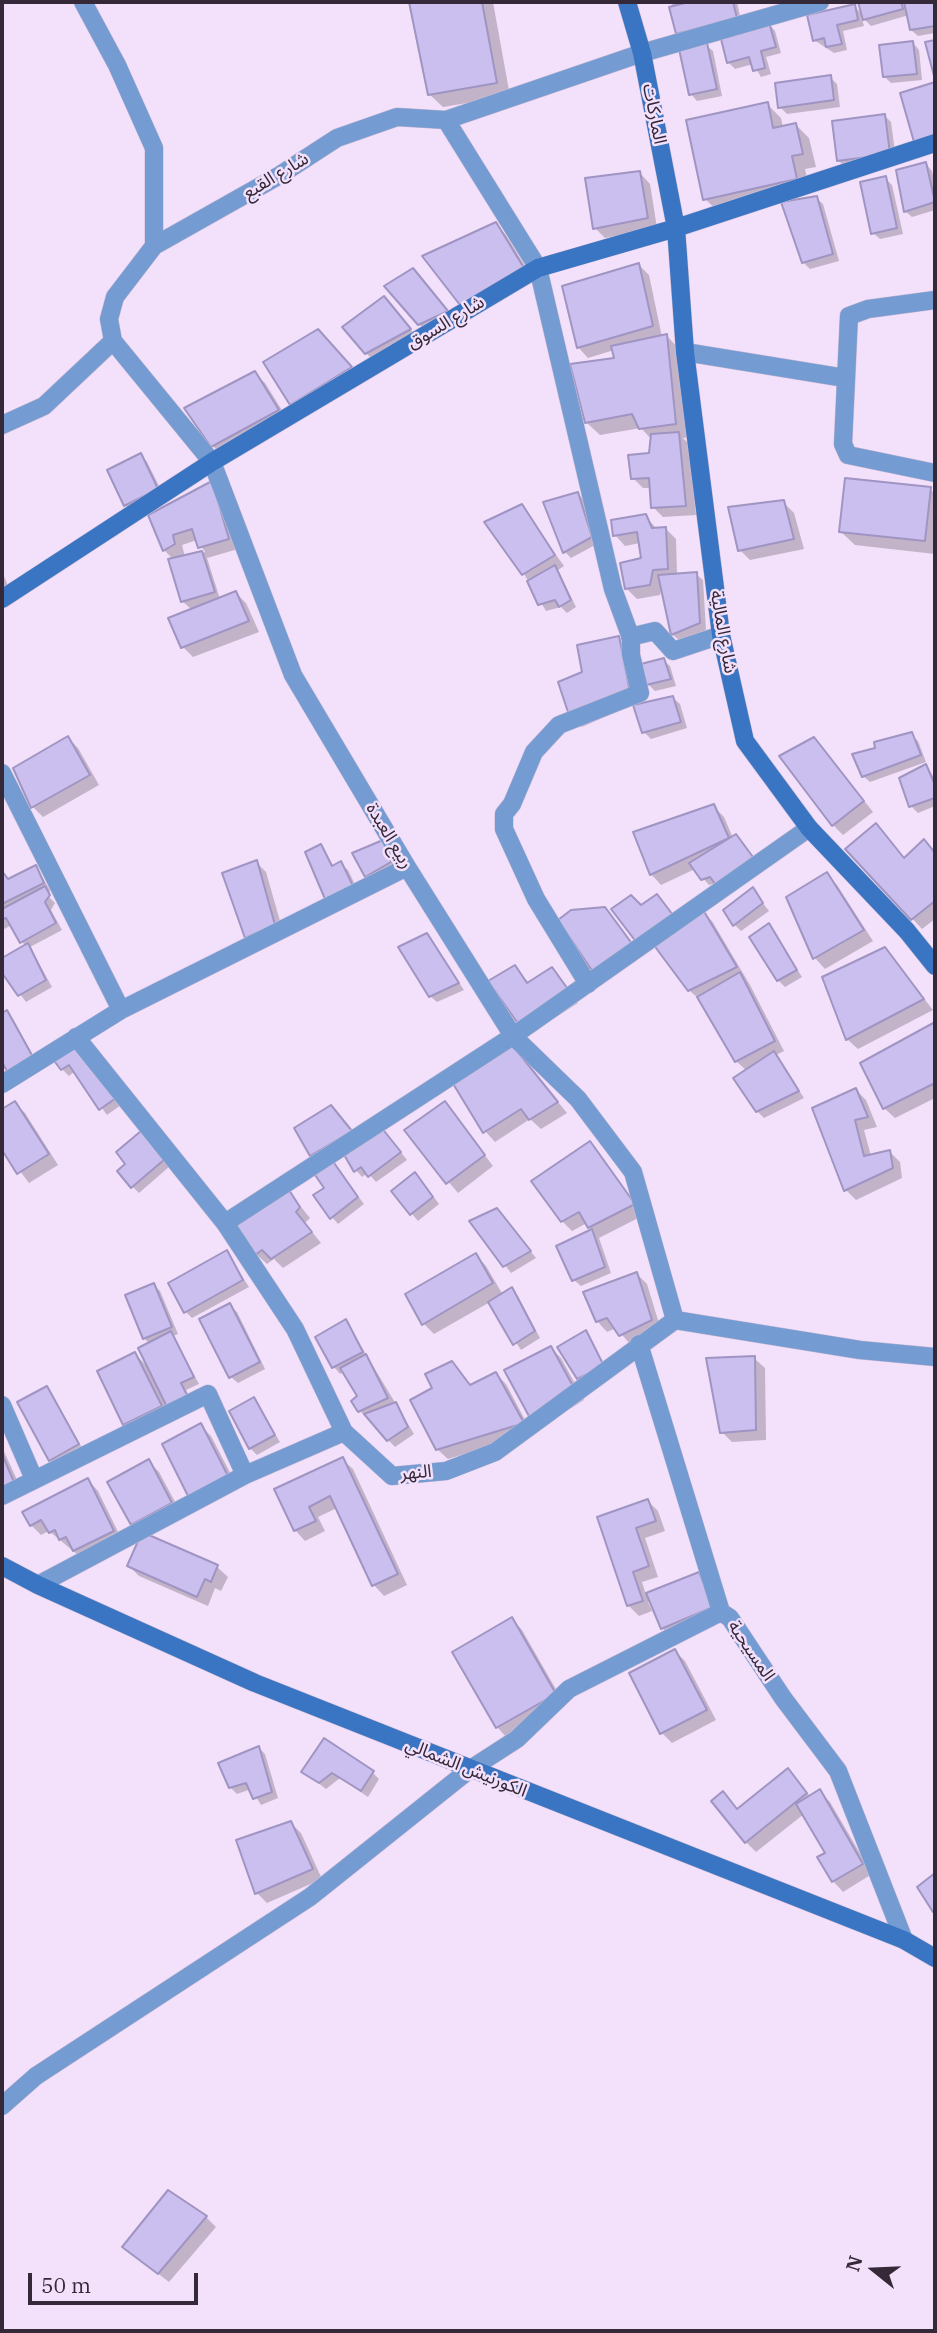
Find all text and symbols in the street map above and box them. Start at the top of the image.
street label: الماركات [638,82,670,146]
street label: شارع القبع [239,148,313,204]
street label: شارع السوق [404,292,488,354]
street label: شارع المالية [705,589,741,675]
street label: ربيع العبدة [361,799,417,873]
street label: النهر [399,1461,433,1485]
street label: المسيحية [723,1617,779,1685]
street label: الكورنيش الشمالي [402,1734,530,1802]
north arrow [839,2235,909,2305]
text: N [840,2253,868,2274]
scale bar [32,2260,201,2304]
text: 50 m [41,2271,91,2299]

